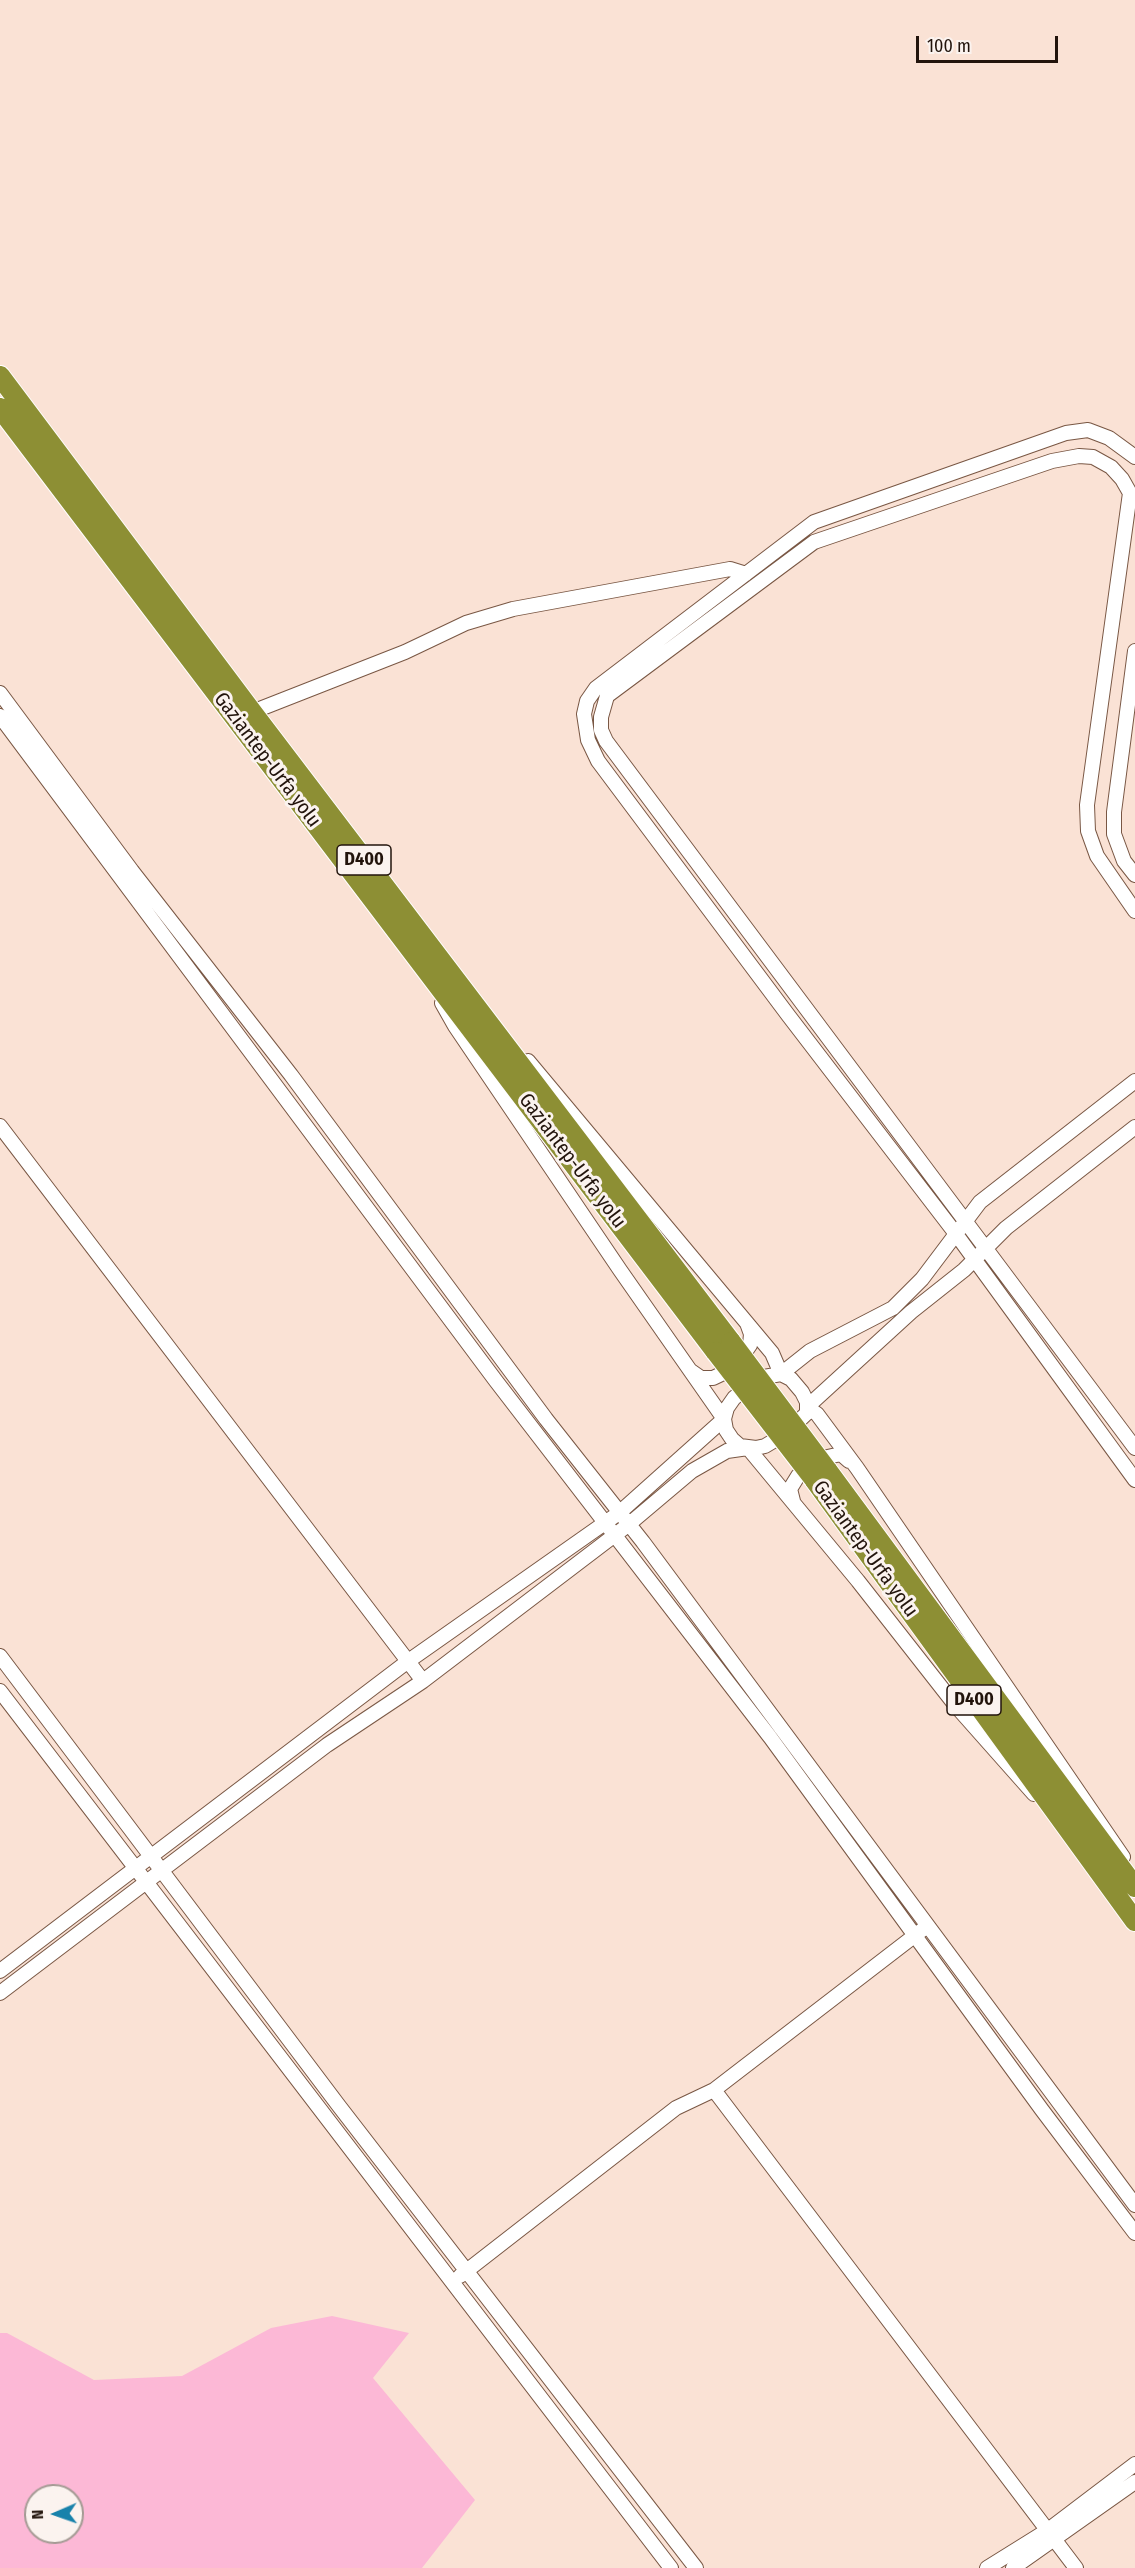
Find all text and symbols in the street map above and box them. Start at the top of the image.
scale bar [919,24,1062,62]
text: 100 m [927,35,971,57]
street label: Gaziantep-Urfa yolu [208,688,326,832]
road number: D400 [337,845,391,875]
street label: Gaziantep-Urfa yolu [513,1089,631,1233]
street label: Gaziantep-Urfa yolu [807,1476,923,1622]
road number: D400 [947,1685,1001,1715]
north arrow [24,2484,84,2544]
text: N [28,2509,47,2520]

